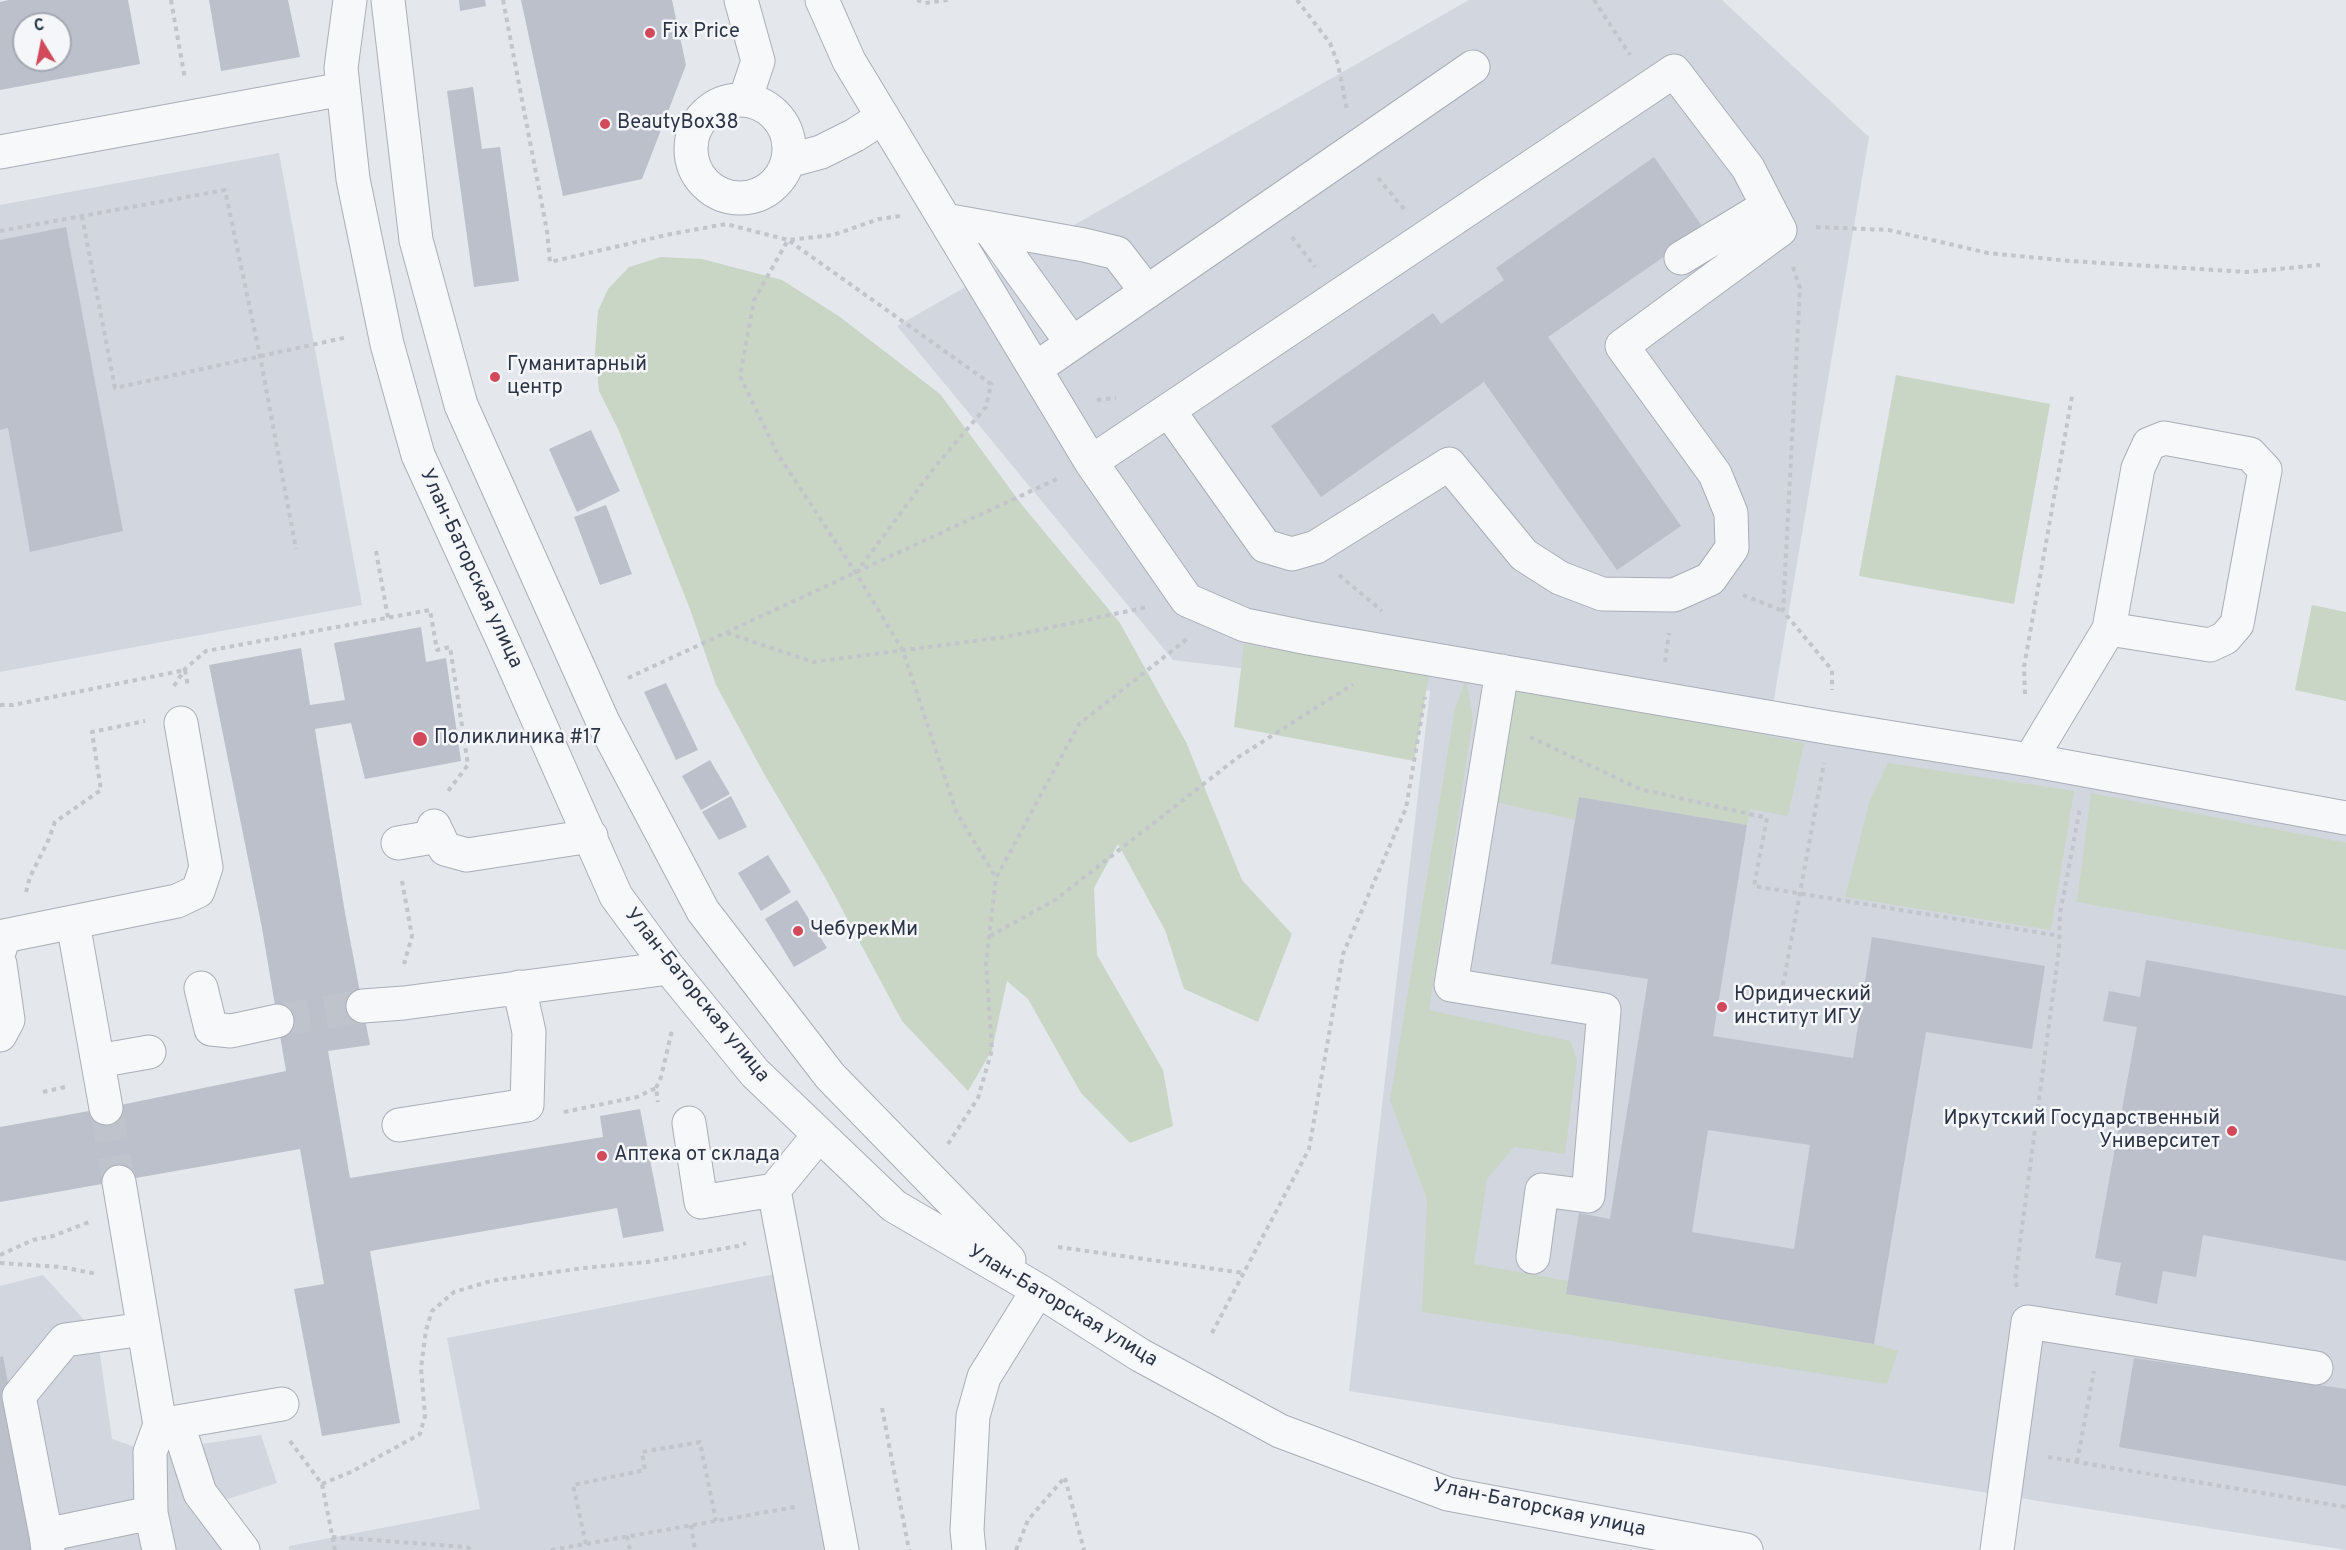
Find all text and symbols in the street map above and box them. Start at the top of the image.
north arrow [12,12,72,72]
text: С [32,16,46,37]
place label: Fix Price [662,21,740,45]
marker: Fix Price [643,26,657,40]
place label: BeautyBox38 [617,112,739,136]
marker: BeautyBox38 [598,117,612,131]
place label: Гуманитарный центр [507,354,647,401]
marker: Гуманитарный центр [488,370,502,384]
street label: Улан-Баторская улица [413,466,527,672]
place label: Поликлиника #17 [434,727,601,751]
marker: Поликлиника #17 [411,730,429,748]
street label: Улан-Баторская улица [618,904,774,1088]
place label: ЧебурекМи [810,919,918,943]
marker: ЧебурекМи [791,924,805,938]
place label: Юридический институт ИГУ [1734,984,1871,1031]
marker: Юридический институт ИГУ [1715,1000,1729,1014]
place label: Иркутский Государственный Университет [1943,1108,2220,1155]
marker: Иркутский Государственный Университет [2225,1124,2239,1138]
place label: Аптека от склада [614,1144,780,1168]
marker: Аптека от склада [595,1149,609,1163]
street label: Улан-Баторская улица [963,1241,1161,1373]
street label: Улан-Баторская улица [1430,1475,1648,1543]

